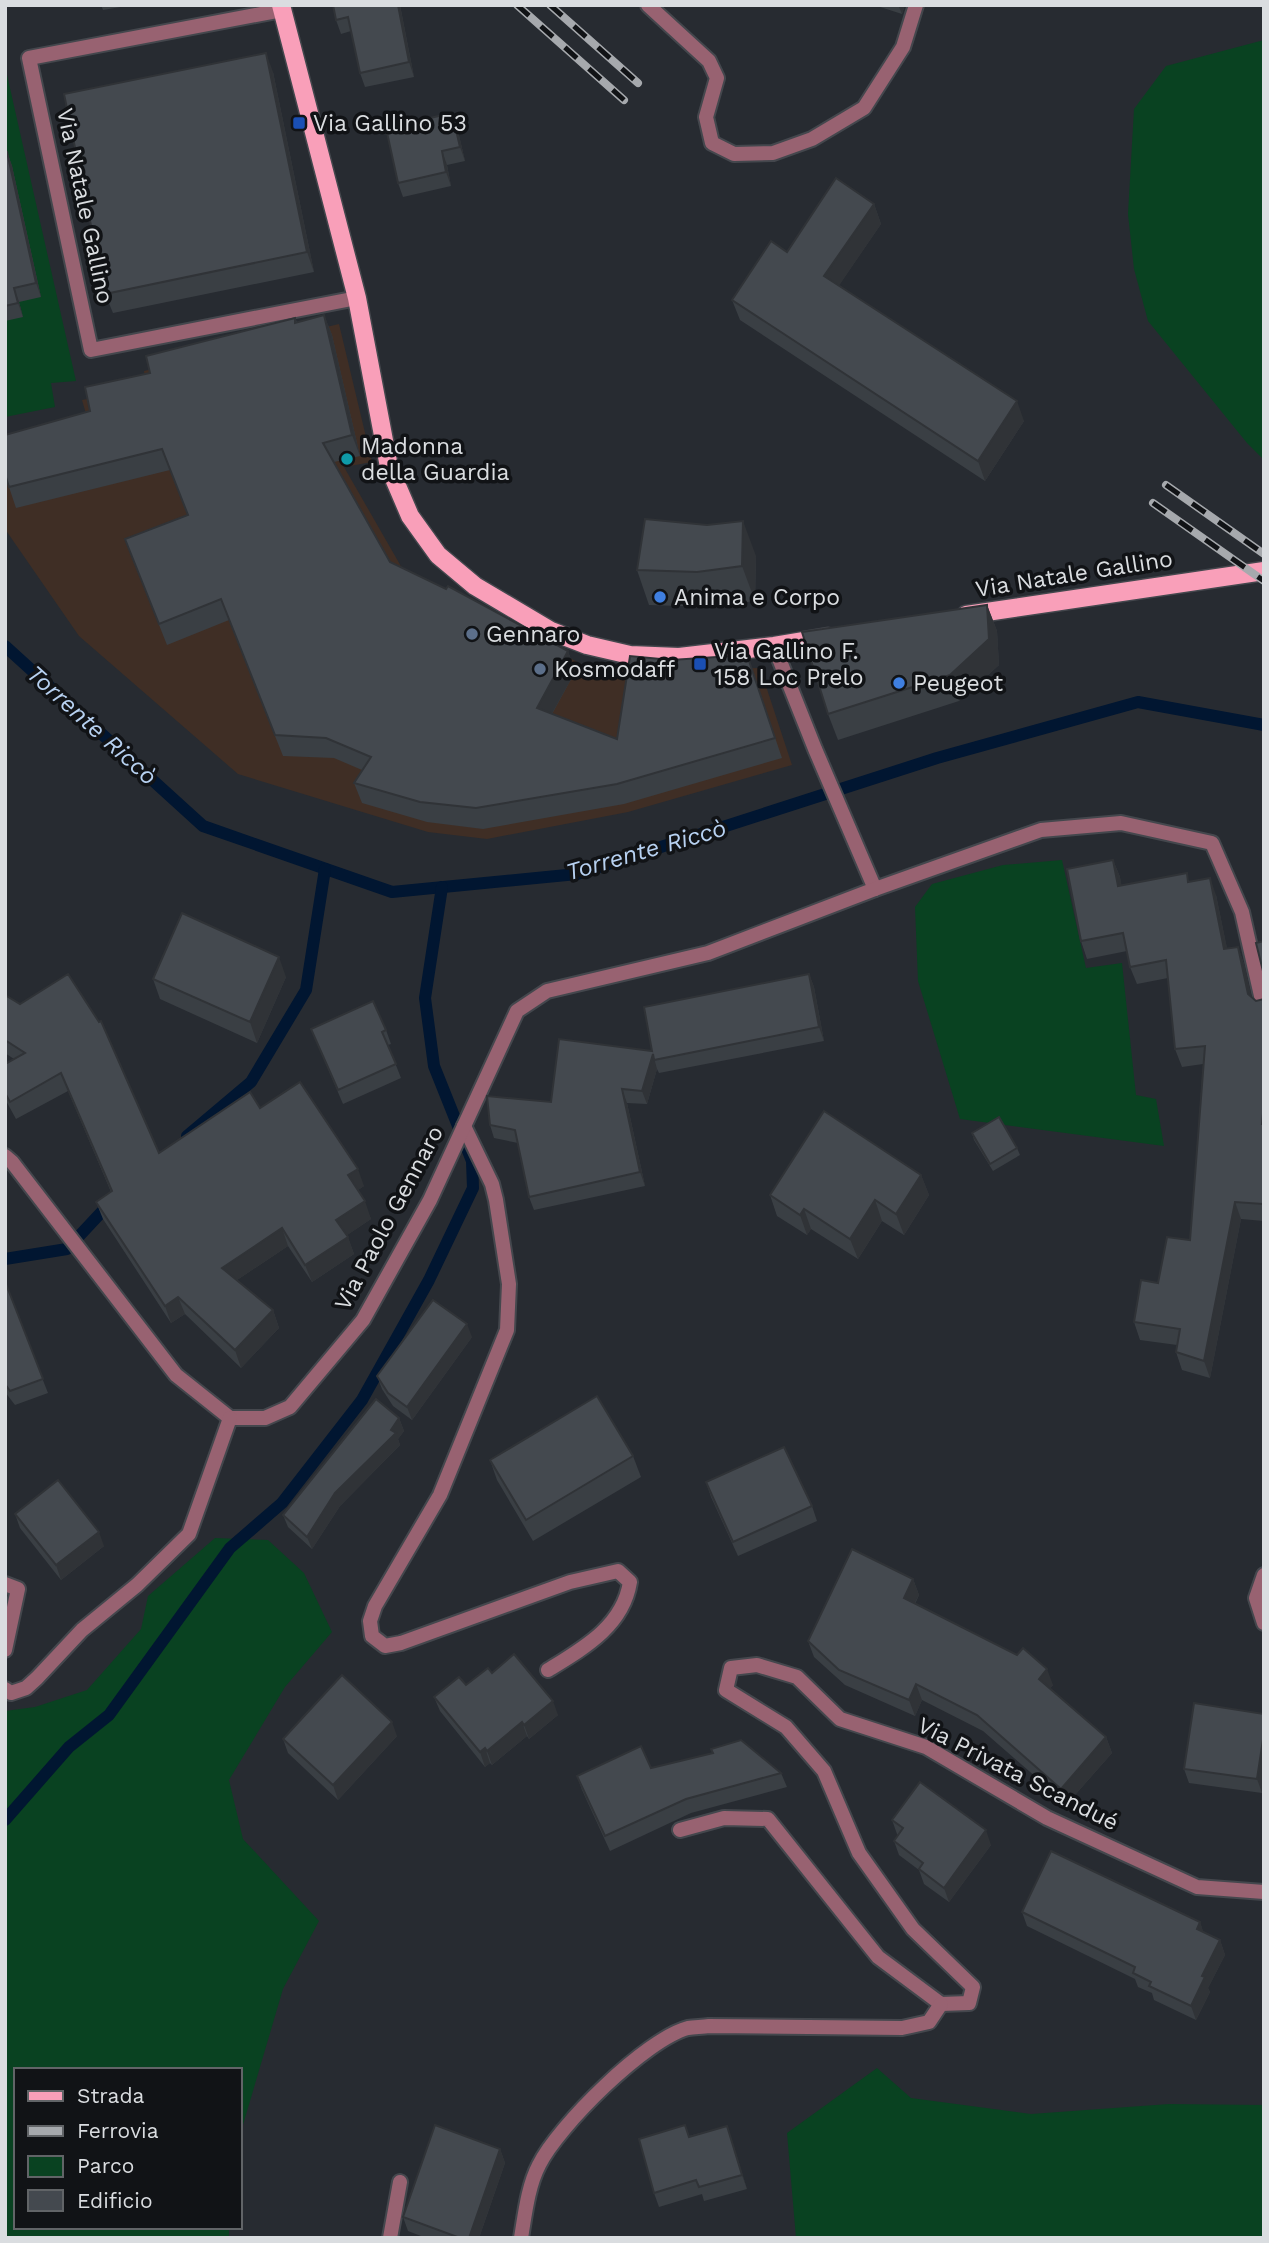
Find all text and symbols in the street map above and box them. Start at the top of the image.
street label: Via Natale Gallino [51,106,119,306]
place label: Via Gallino 53 [313,110,467,137]
marker: Via Gallino 53 [291,115,307,131]
place label: Madonna della Guardia [361,433,510,486]
marker: Madonna della Guardia [339,451,355,467]
street label: Via Natale Gallino [973,545,1175,603]
place label: Anima e Corpo [674,584,840,611]
marker: Anima e Corpo [652,589,668,605]
place label: Gennaro [486,621,580,648]
marker: Gennaro [464,626,480,642]
place label: Via Gallino F. 158 Loc Prelo [714,638,863,691]
place label: Kosmodaff [554,656,675,683]
marker: Via Gallino F. 158 Loc Prelo [692,656,708,672]
water label: Torrente Riccò [21,659,163,791]
marker: Kosmodaff [532,661,548,677]
place label: Peugeot [913,670,1003,697]
marker: Peugeot [891,675,907,691]
water label: Torrente Riccò [563,814,729,886]
street label: Via Paolo Gennaro [329,1121,449,1315]
street label: Via Privata Scandué [913,1712,1123,1836]
legend [14,2068,242,2229]
text: Strada [77,2083,145,2108]
text: Ferrovia [77,2118,159,2143]
text: Parco [77,2153,134,2178]
text: Edificio [77,2188,153,2213]

